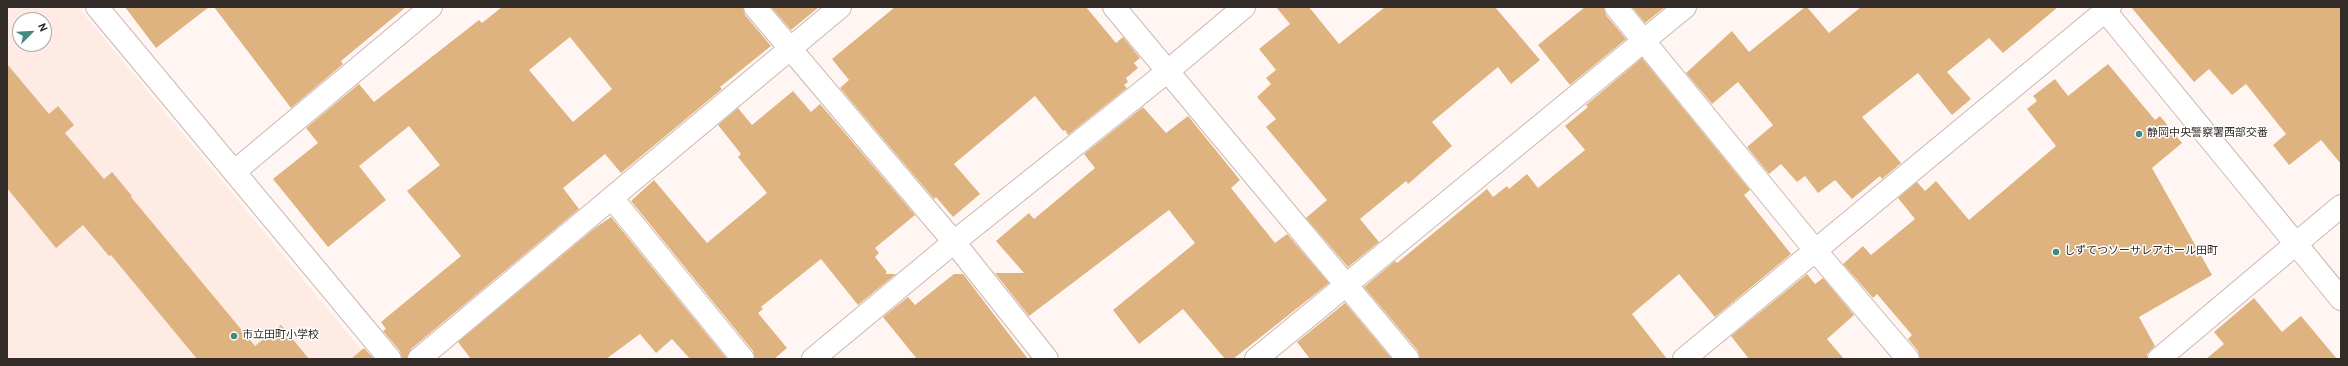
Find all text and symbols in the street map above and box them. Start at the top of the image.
north arrow [12,12,52,52]
text: N [34,21,50,34]
place label: 静岡中央警察署西部交番 [2147,127,2268,141]
marker: 静岡中央警察署西部交番 [2134,129,2144,139]
place label: しずてつソーサレアホール田町 [2064,245,2218,259]
marker: しずてつソーサレアホール田町 [2051,247,2061,257]
place label: 市立田町小学校 [242,329,319,343]
marker: 市立田町小学校 [229,331,239,341]

